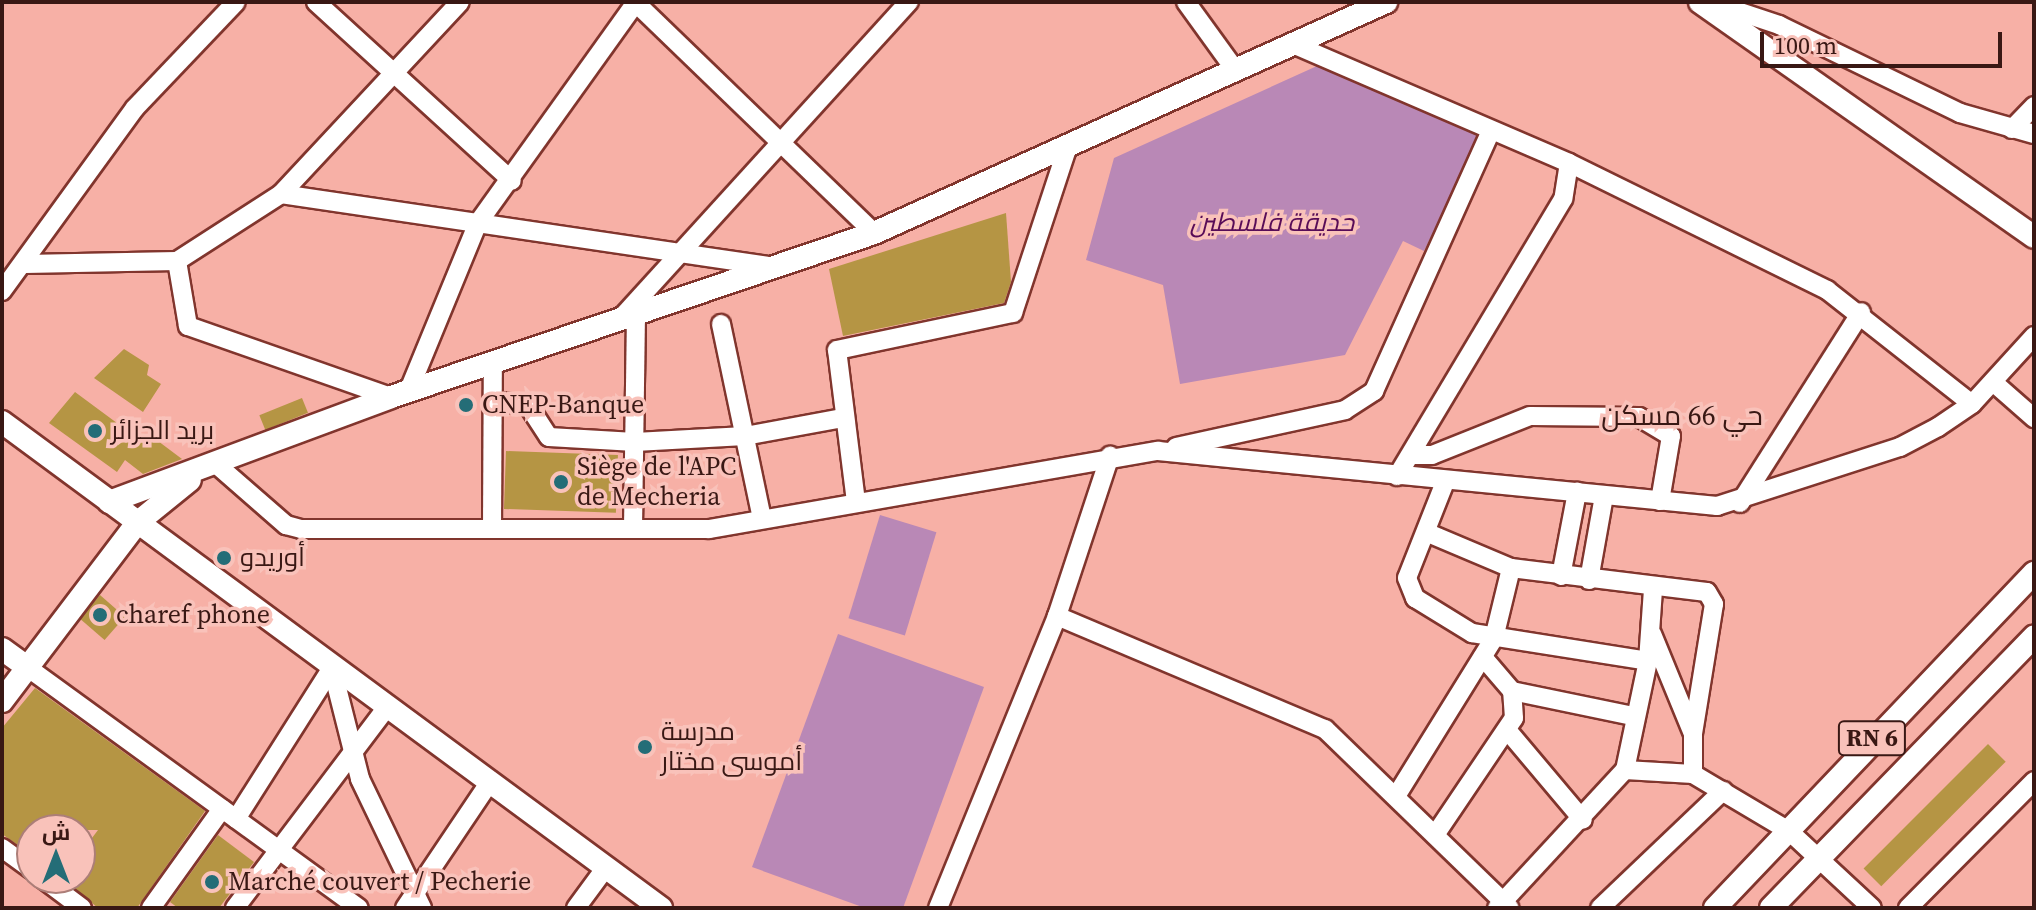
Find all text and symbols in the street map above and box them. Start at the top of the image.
scale bar [1764,16,2006,66]
text: 100 m [1774,29,1837,62]
park label: حديقة فلسطين [1190,207,1354,239]
place label: CNEP-Banque [482,389,644,421]
marker: CNEP-Banque [457,396,475,414]
district label: حي 66 مسكن [1601,398,1763,432]
place label: بريد الجزائر [111,415,214,447]
marker: بريد الجزائر [86,422,104,440]
place label: Siège de l'APC de Mecheria [577,451,736,512]
marker: Siège de l'APC de Mecheria [552,473,570,491]
place label: أوريدو [240,542,305,574]
marker: أوريدو [215,549,233,567]
place label: charef phone [116,599,270,631]
marker: charef phone [91,606,109,624]
place label: مدرسة أموسى مختار [661,716,802,778]
road number: RN 6 [1836,718,1908,758]
marker: مدرسة أموسى مختار [636,738,654,756]
north arrow [16,814,96,894]
text: ش [42,817,70,847]
place label: Marché couvert / Pecherie [228,866,531,898]
marker: Marché couvert / Pecherie [203,873,221,891]

